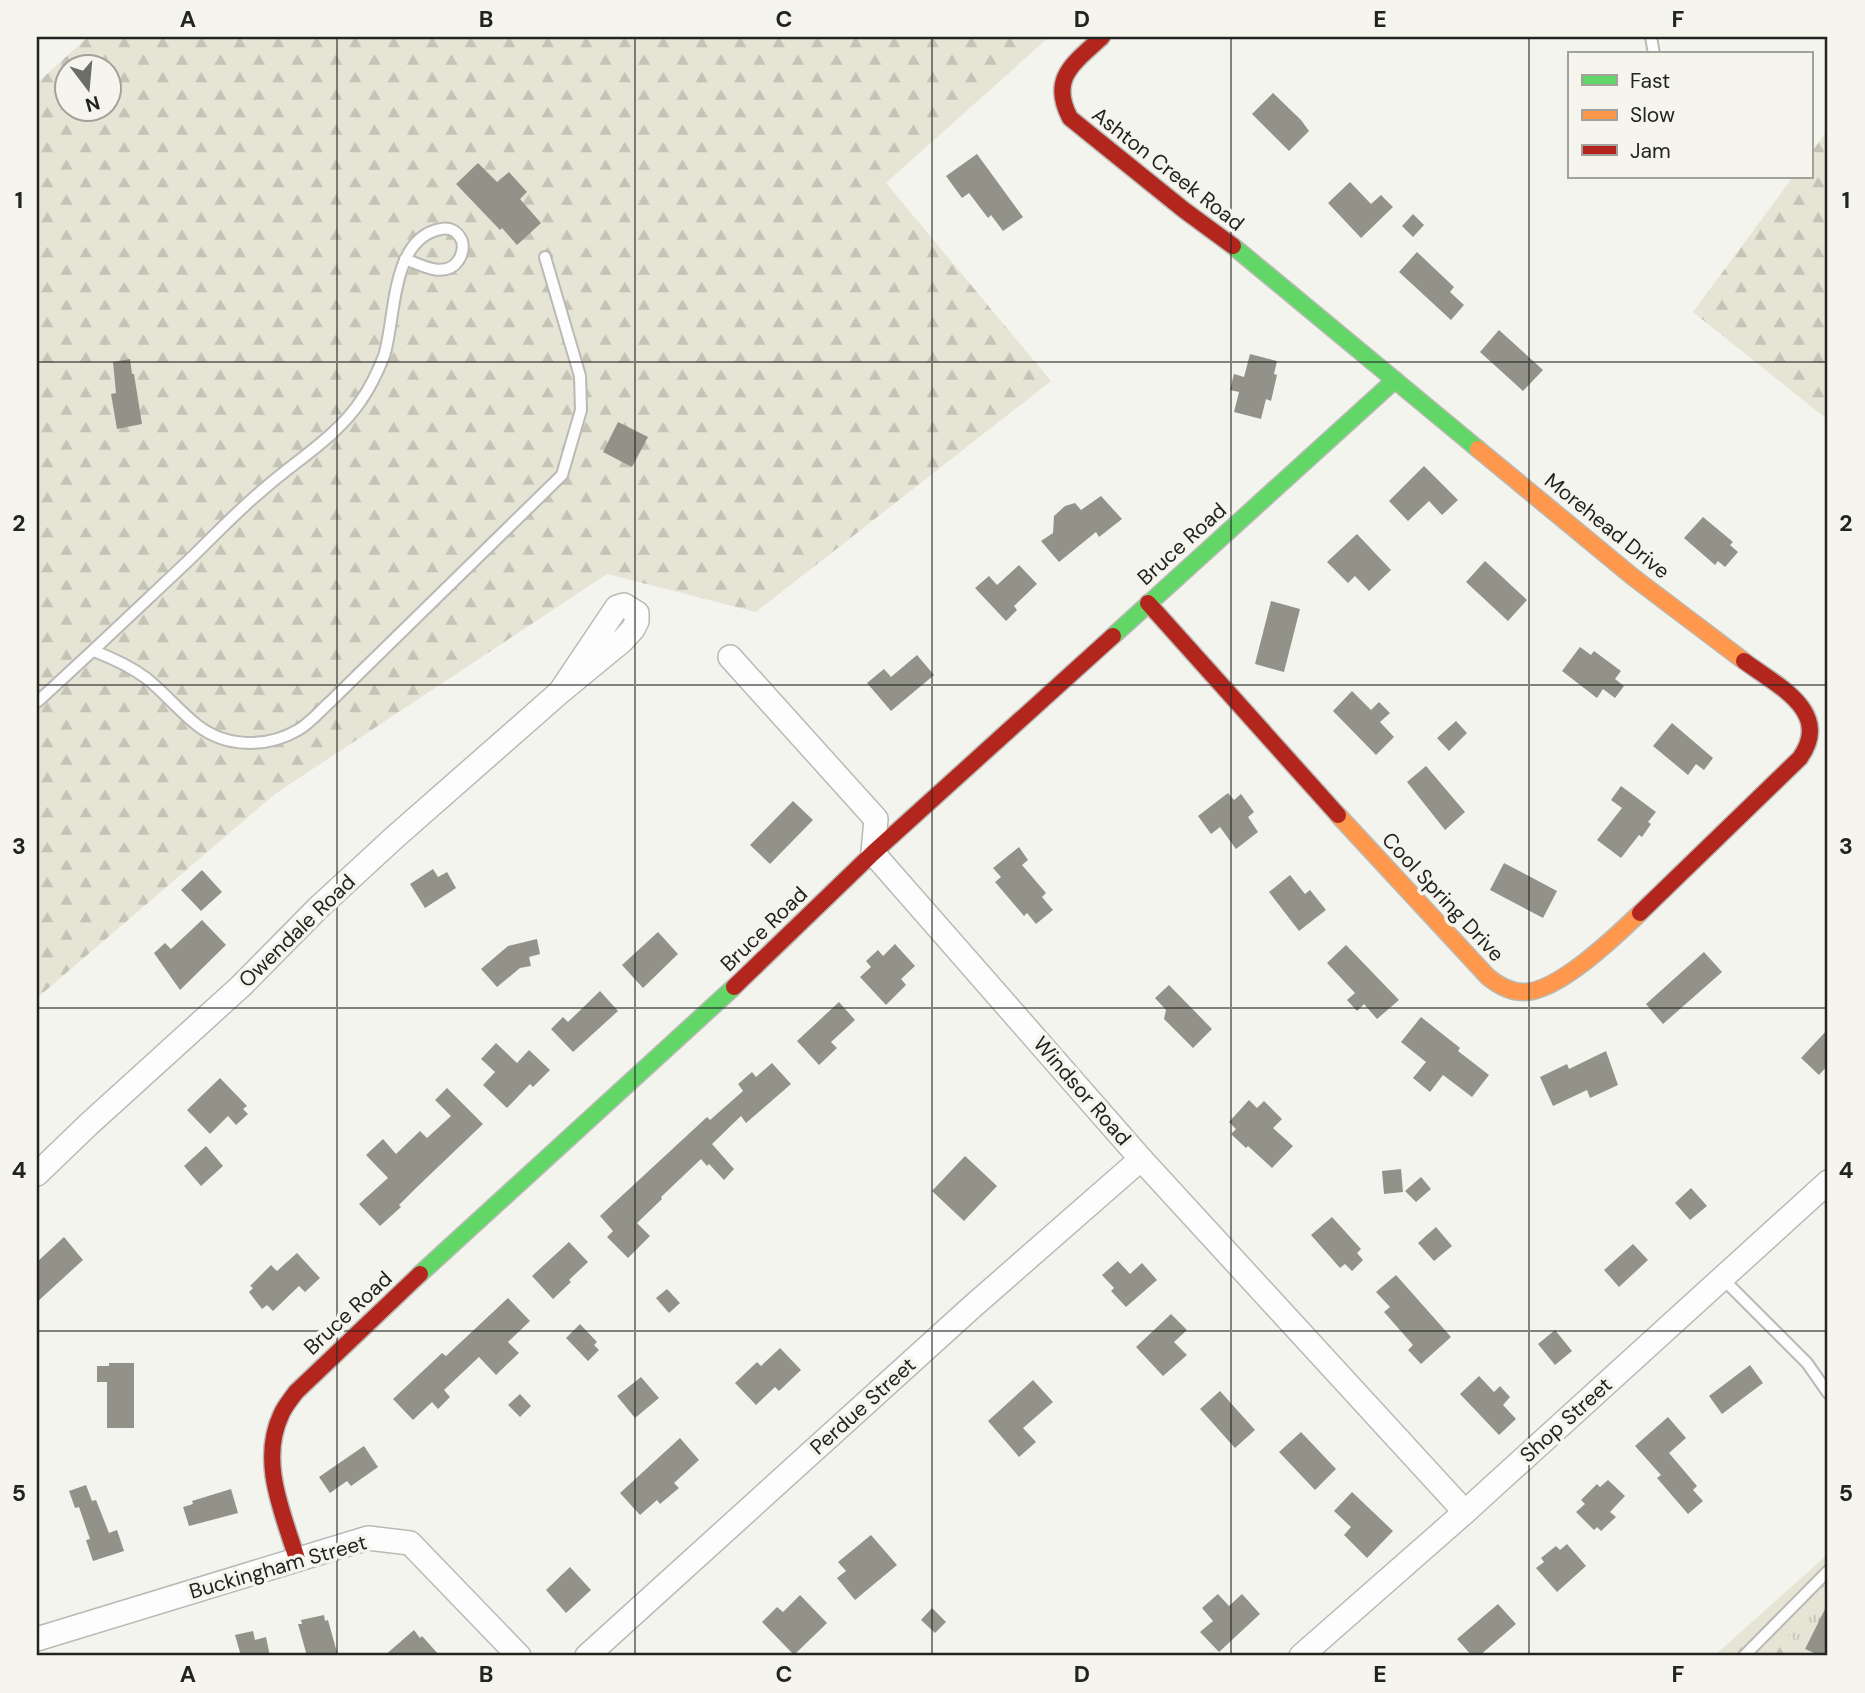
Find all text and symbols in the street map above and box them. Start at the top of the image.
text: A [180,4,196,34]
text: B [479,4,493,34]
text: C [776,4,792,34]
text: D [1074,4,1090,34]
text: E [1373,4,1387,34]
text: F [1672,4,1685,34]
north arrow [52,52,122,122]
legend [1568,52,1812,178]
text: Fast [1630,67,1670,95]
text: N [82,90,103,118]
street label: Ashton Creek Road [1086,101,1250,237]
text: Slow [1630,101,1675,129]
text: Jam [1630,137,1671,165]
text: 1 [15,185,23,215]
text: 1 [1842,185,1850,215]
street label: Morehead Drive [1539,467,1675,585]
street label: Bruce Road [1131,496,1233,592]
text: 2 [12,508,26,538]
text: 2 [1839,508,1853,538]
street label: Cool Spring Drive [1376,826,1510,968]
text: 3 [12,831,26,861]
text: 3 [1839,831,1853,861]
street label: Owendale Road [233,868,361,994]
street label: Bruce Road [714,880,814,978]
street label: Windsor Road [1027,1031,1137,1151]
text: 4 [12,1155,27,1185]
text: 4 [1839,1155,1854,1185]
street label: Bruce Road [298,1265,398,1361]
street label: Perdue Street [804,1351,922,1461]
street label: Shop Street [1514,1371,1618,1469]
text: 5 [12,1478,26,1508]
text: 5 [1839,1478,1853,1508]
street label: Buckingham Street [186,1528,370,1606]
text: A [180,1659,196,1689]
text: B [479,1659,493,1689]
text: C [776,1659,792,1689]
text: D [1074,1659,1090,1689]
text: E [1373,1659,1387,1689]
text: F [1672,1659,1685,1689]

